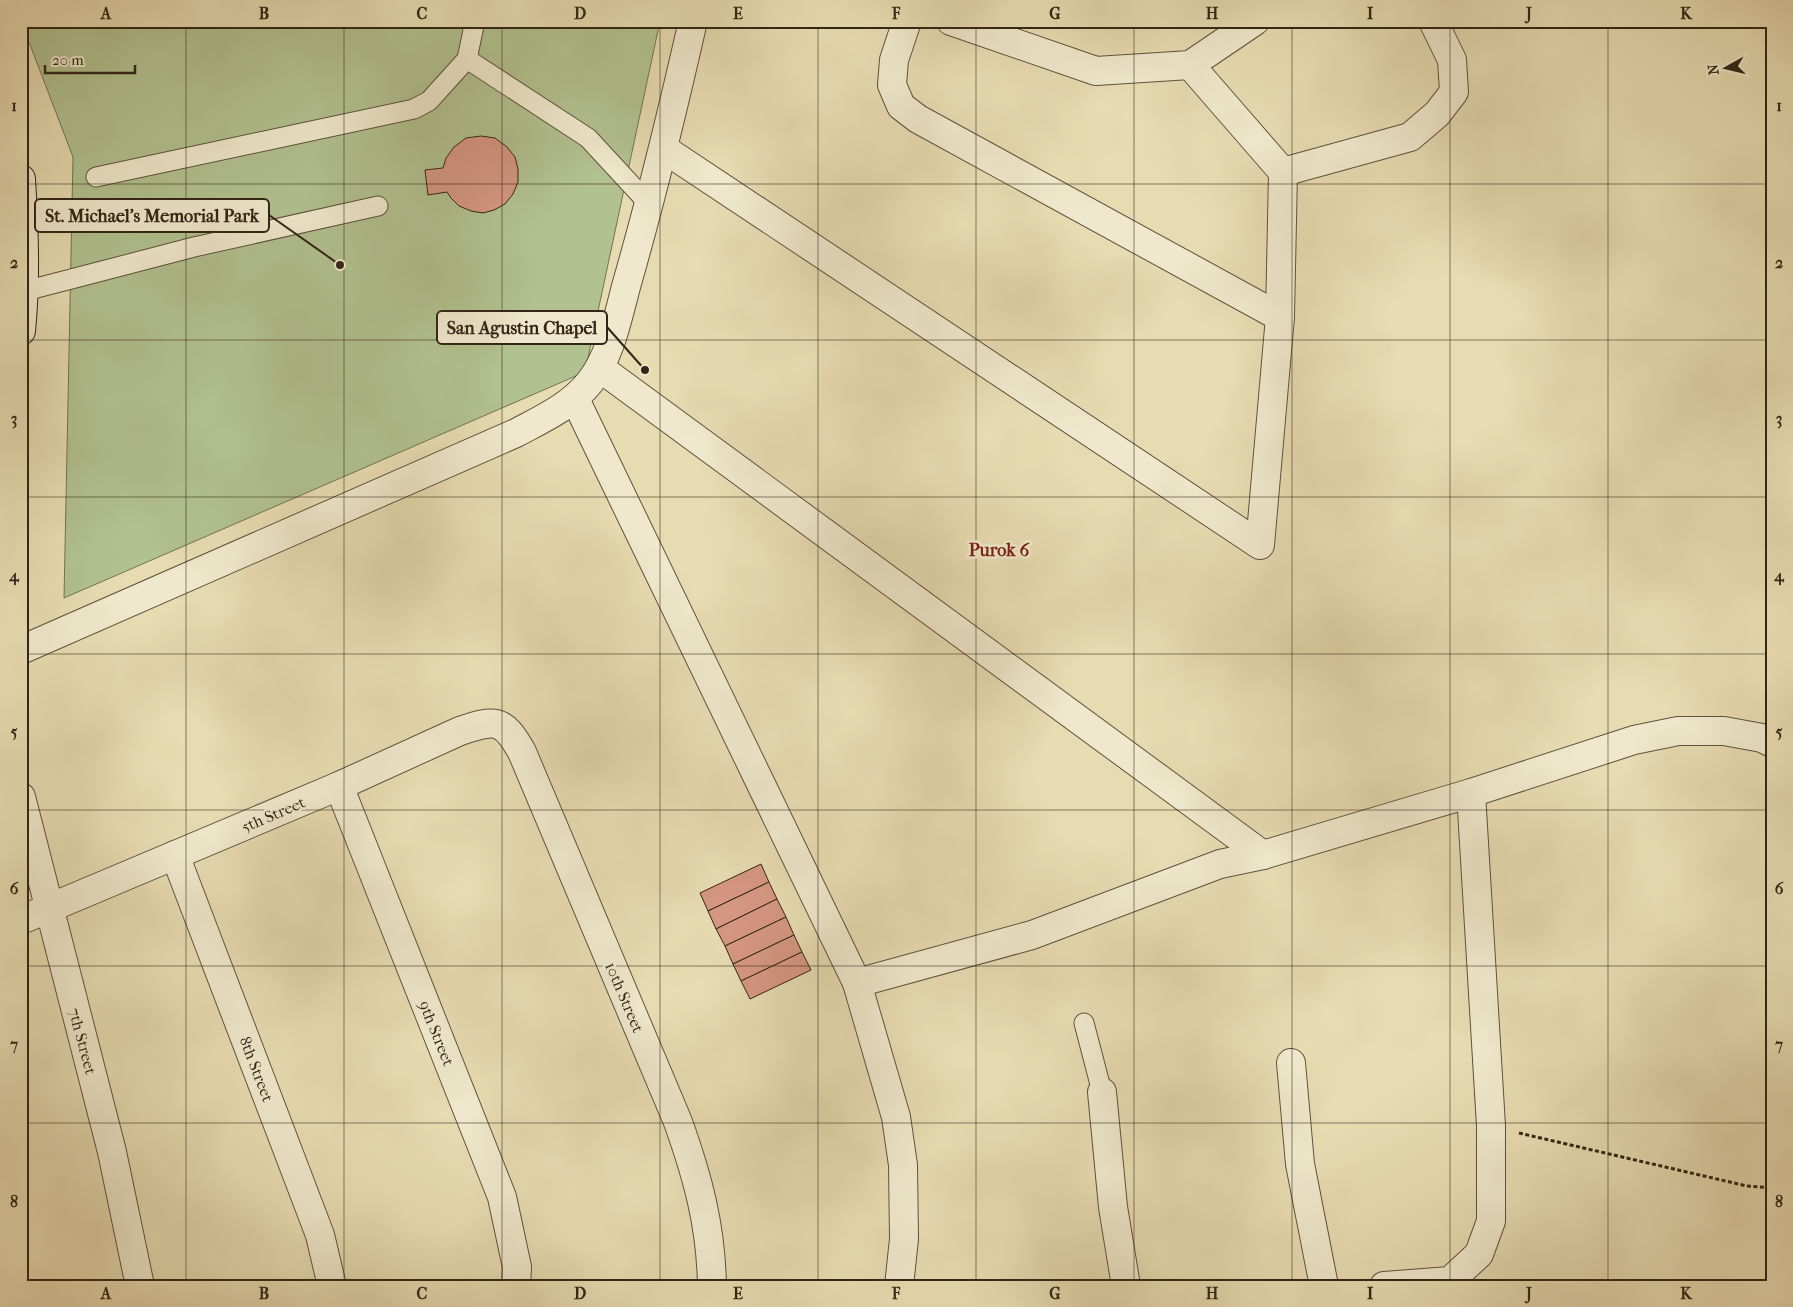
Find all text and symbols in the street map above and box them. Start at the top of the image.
text: A [100,4,112,23]
text: B [259,4,269,23]
text: C [417,4,428,23]
text: D [574,4,586,23]
text: E [733,4,743,23]
text: F [891,4,901,23]
text: G [1049,4,1061,23]
text: H [1206,4,1219,23]
text: I [1367,4,1374,23]
text: J [1524,4,1532,24]
text: K [1680,4,1693,23]
scale bar [45,42,135,74]
north arrow [1700,42,1750,92]
text: 20 m [52,51,84,69]
text: N [1704,63,1723,76]
text: 1 [11,96,17,115]
text: 1 [1776,96,1782,115]
callout: St. Michael's Memorial Park [35,199,269,232]
text: St. Michael's Memorial Park [45,206,260,227]
text: 2 [10,253,18,272]
text: 2 [1775,253,1783,272]
callout: San Agustin Chapel [437,311,607,344]
text: San Agustin Chapel [447,318,598,339]
text: 3 [11,409,17,429]
text: 3 [1776,409,1782,429]
district label: Purok 6 [969,540,1030,561]
text: 4 [8,566,20,586]
text: 4 [1773,566,1785,586]
text: 5 [11,722,18,741]
text: 5 [1776,722,1783,741]
street label: 5th Street [239,792,308,836]
text: 6 [10,879,19,898]
text: 6 [1775,879,1784,898]
street label: 10th Street [601,959,648,1036]
street label: 9th Street [415,998,458,1069]
street label: 7th Street [65,1006,101,1077]
street label: 8th Street [235,1034,278,1105]
text: 7 [9,1035,18,1054]
text: 7 [1774,1035,1783,1054]
text: 8 [10,1192,18,1211]
text: 8 [1775,1192,1783,1211]
text: A [100,1284,112,1303]
text: B [259,1284,269,1303]
text: C [417,1284,428,1303]
text: D [574,1284,586,1303]
text: E [733,1284,743,1303]
text: F [891,1284,901,1303]
text: G [1049,1284,1061,1303]
text: H [1206,1284,1219,1303]
text: I [1367,1284,1374,1303]
text: J [1524,1284,1532,1304]
text: K [1680,1284,1693,1303]

